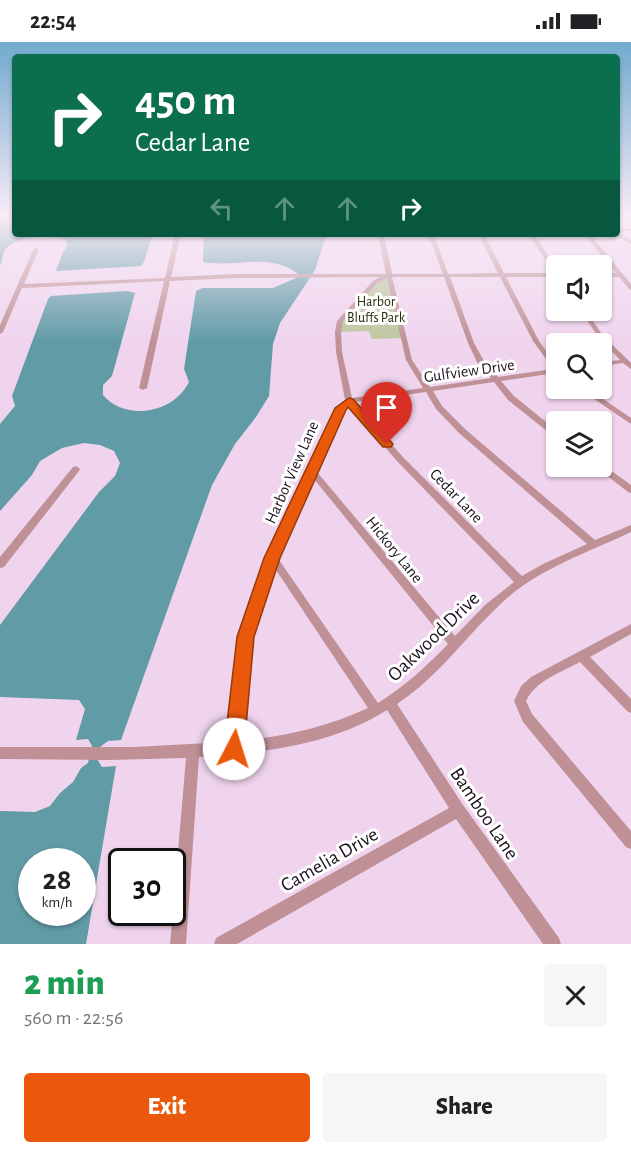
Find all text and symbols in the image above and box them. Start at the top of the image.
text: 22:54 [30,10,76,32]
icon: right [36,78,114,156]
text: 450 m [135,80,236,122]
text: Cedar Lane [135,129,250,156]
icon: left [205,192,238,225]
icon: ahead [268,192,301,225]
icon: ahead [331,192,364,225]
icon: right [394,192,427,225]
map controls [546,255,612,477]
button: sound [546,255,612,321]
park label: Harbor Bluffs Park [347,295,406,325]
button: search [546,333,612,399]
street label: Gulfview Drive [423,357,515,385]
pin [361,382,412,444]
icon: arrive [370,391,403,424]
button: layers [546,411,612,477]
street label: Harbor View Lane [262,419,322,526]
street label: Cedar Lane [427,466,486,526]
street label: Hickory Lane [362,513,426,586]
street label: Oakwood Drive [384,588,484,685]
position arrow [202,717,266,781]
street label: Bamboo Lane [446,764,522,863]
street label: Camelia Drive [277,824,382,896]
speed limit sign: 30 [108,848,186,926]
text: 28 [43,865,71,895]
text: km/h [42,895,72,910]
button: close [544,964,607,1027]
text: 2 min [24,965,105,1001]
text: 560 m · 22:56 [24,1008,123,1028]
button: Exit [24,1073,310,1142]
button: Share [322,1073,607,1142]

